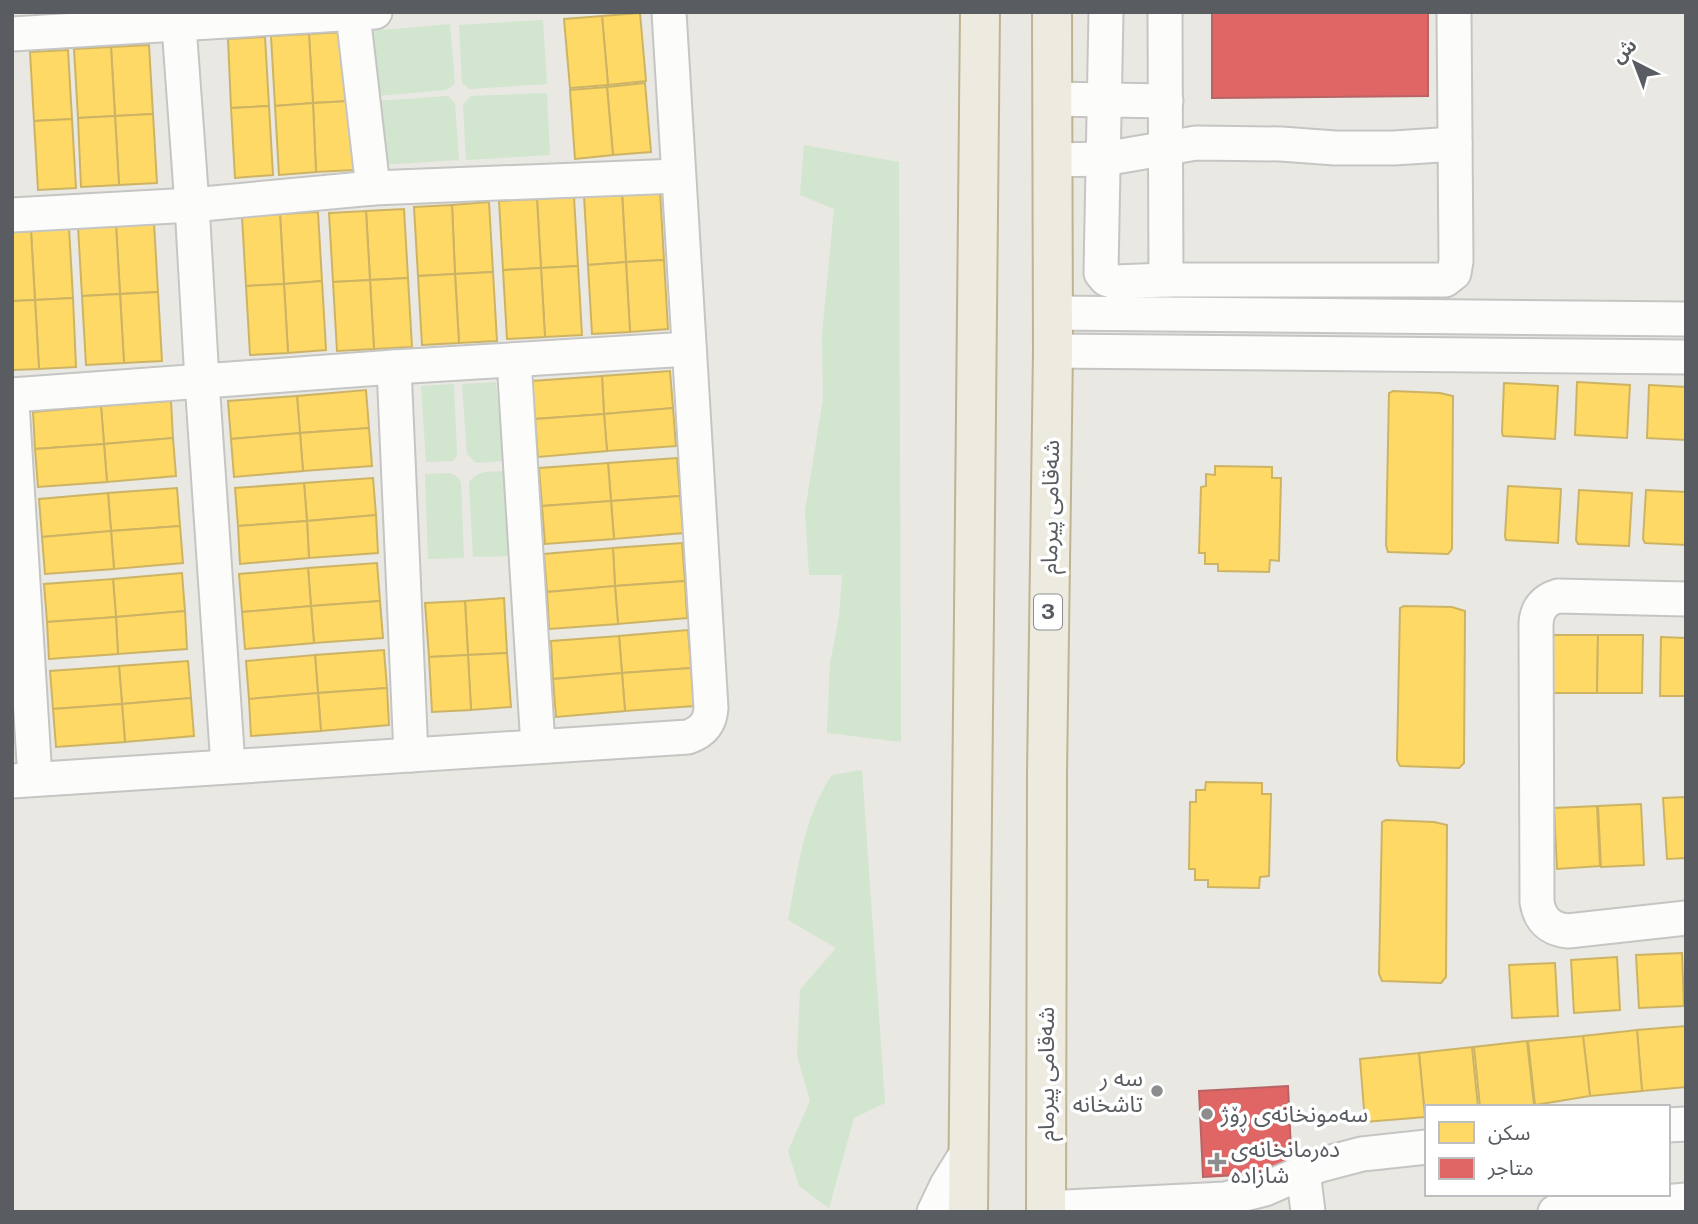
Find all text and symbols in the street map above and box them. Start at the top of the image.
north arrow [1600,28,1670,98]
text: ش [1607,33,1641,67]
street label: شەقامی پیرمام [1035,440,1069,574]
road number: 3 [1034,594,1062,630]
street label: شەقامی پیرمام [1032,1007,1064,1141]
place label: سه ر تاشخانه [1073,1064,1143,1117]
marker: سه ر تاشخانه [1149,1083,1165,1099]
place label: سەمونخانەی ڕۆژ [1220,1100,1368,1133]
legend [1425,1105,1670,1196]
marker: سەمونخانەی ڕۆژ [1199,1106,1215,1122]
text: سكن [1488,1120,1530,1145]
place label: دەرمانخانەی شازادە [1231,1135,1340,1189]
marker: دەرمانخانەی شازادە [1209,1154,1225,1170]
text: متاجر [1487,1155,1534,1180]

